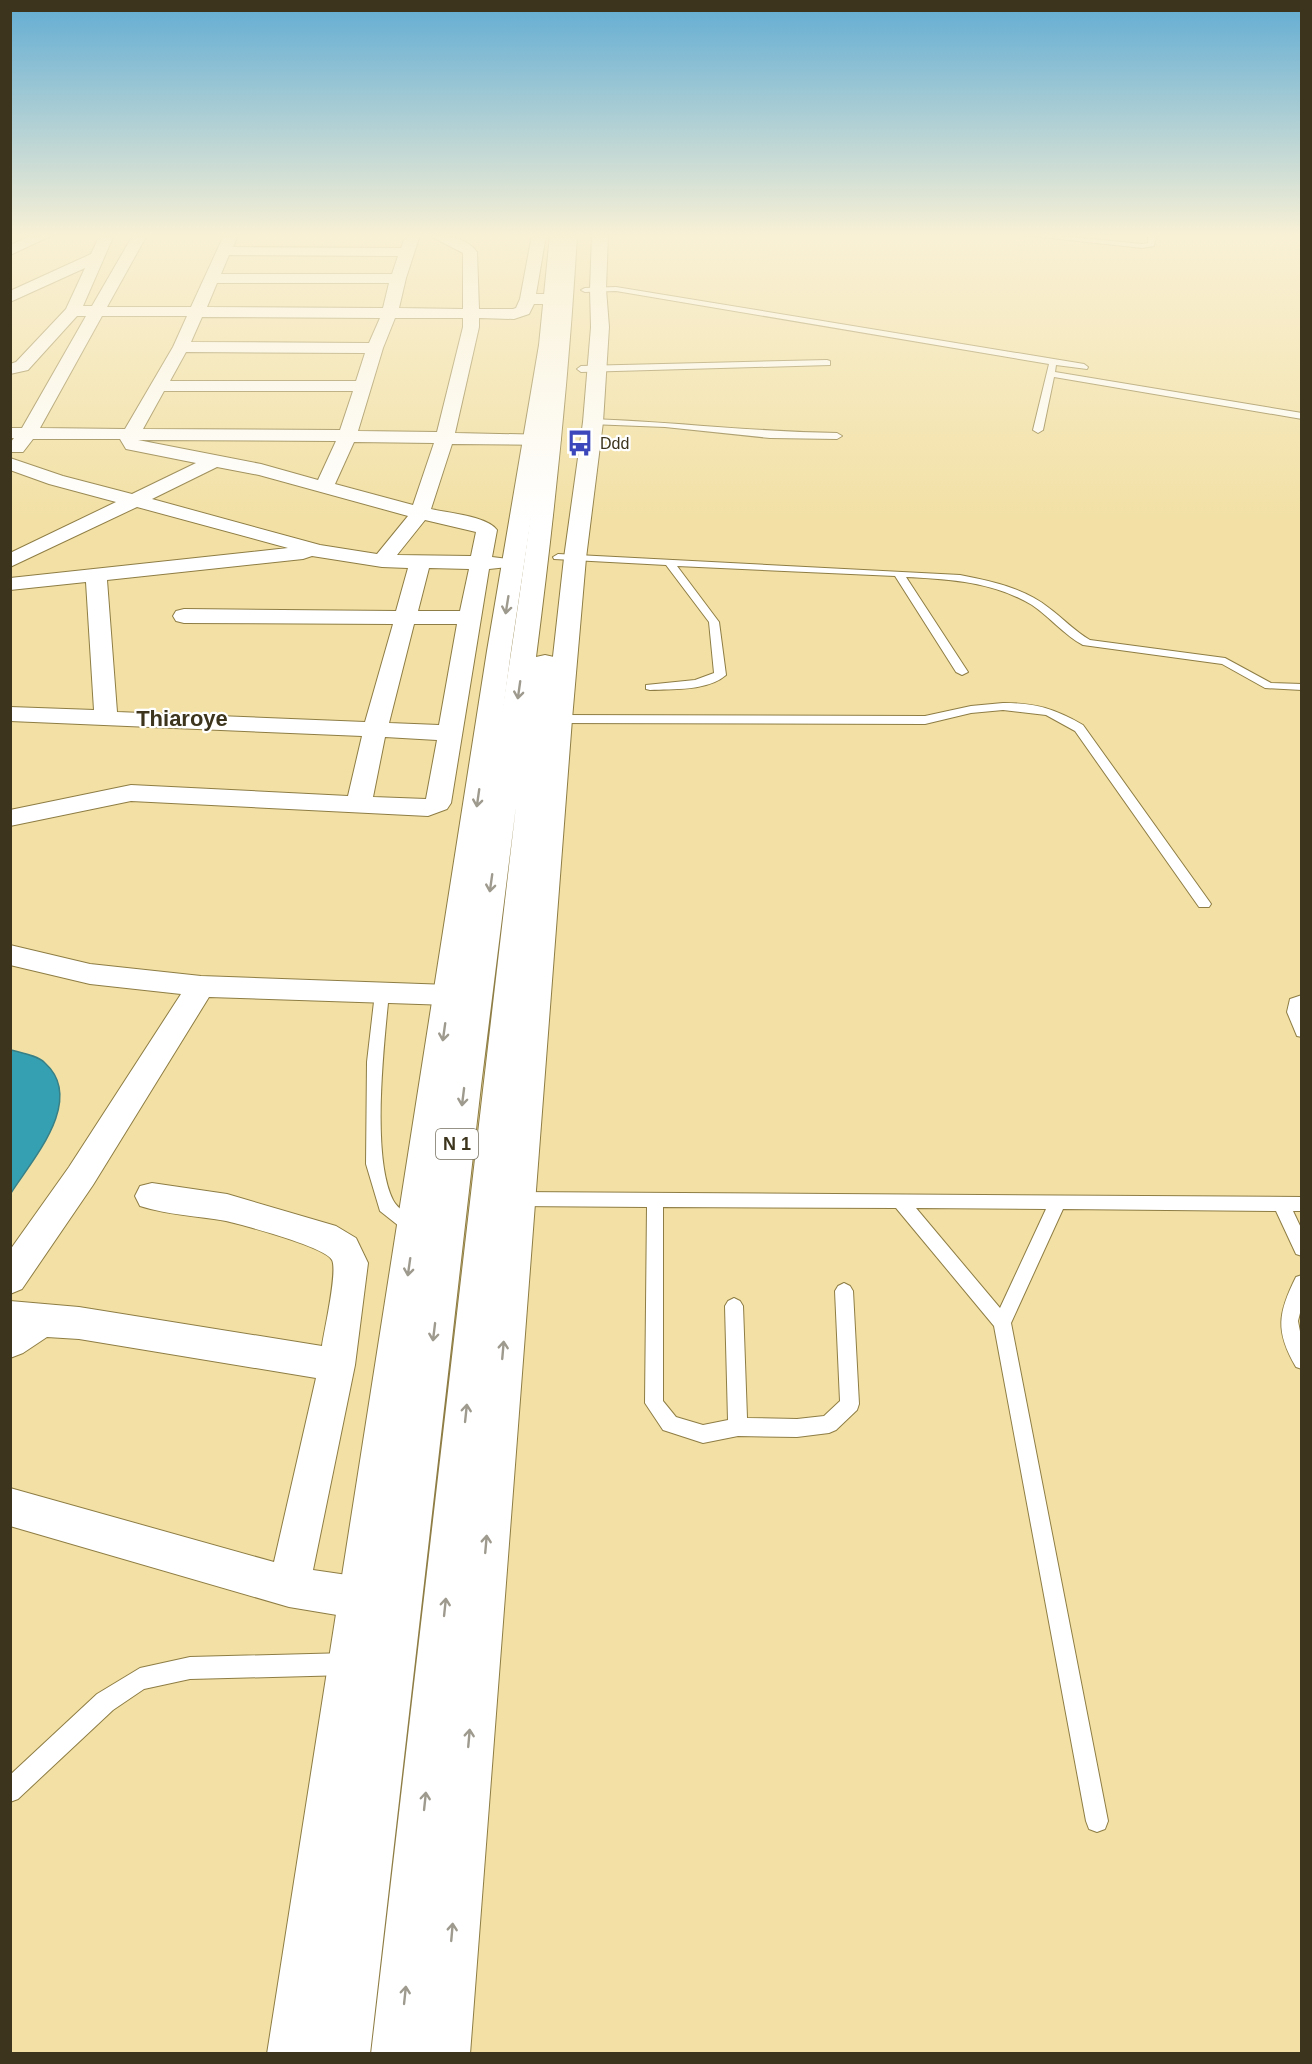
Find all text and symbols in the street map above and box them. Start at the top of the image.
bus stop icon: Ddd [565,428,595,458]
place label: Ddd [600,435,629,452]
one-way arrow [501,595,512,614]
one-way arrow [513,679,524,699]
district label: Thiaroye [136,706,228,731]
one-way arrow [473,787,484,807]
one-way arrow [486,872,497,892]
one-way arrow [438,1022,449,1042]
one-way arrow [458,1087,469,1106]
road number: N 1 [436,1129,478,1159]
one-way arrow [404,1256,415,1276]
one-way arrow [428,1322,439,1342]
one-way arrow [498,1340,509,1360]
one-way arrow [460,1404,471,1424]
one-way arrow [481,1534,492,1554]
one-way arrow [440,1598,451,1618]
one-way arrow [464,1729,475,1749]
one-way arrow [420,1792,431,1812]
one-way arrow [447,1923,458,1943]
one-way arrow [400,1986,411,2006]

